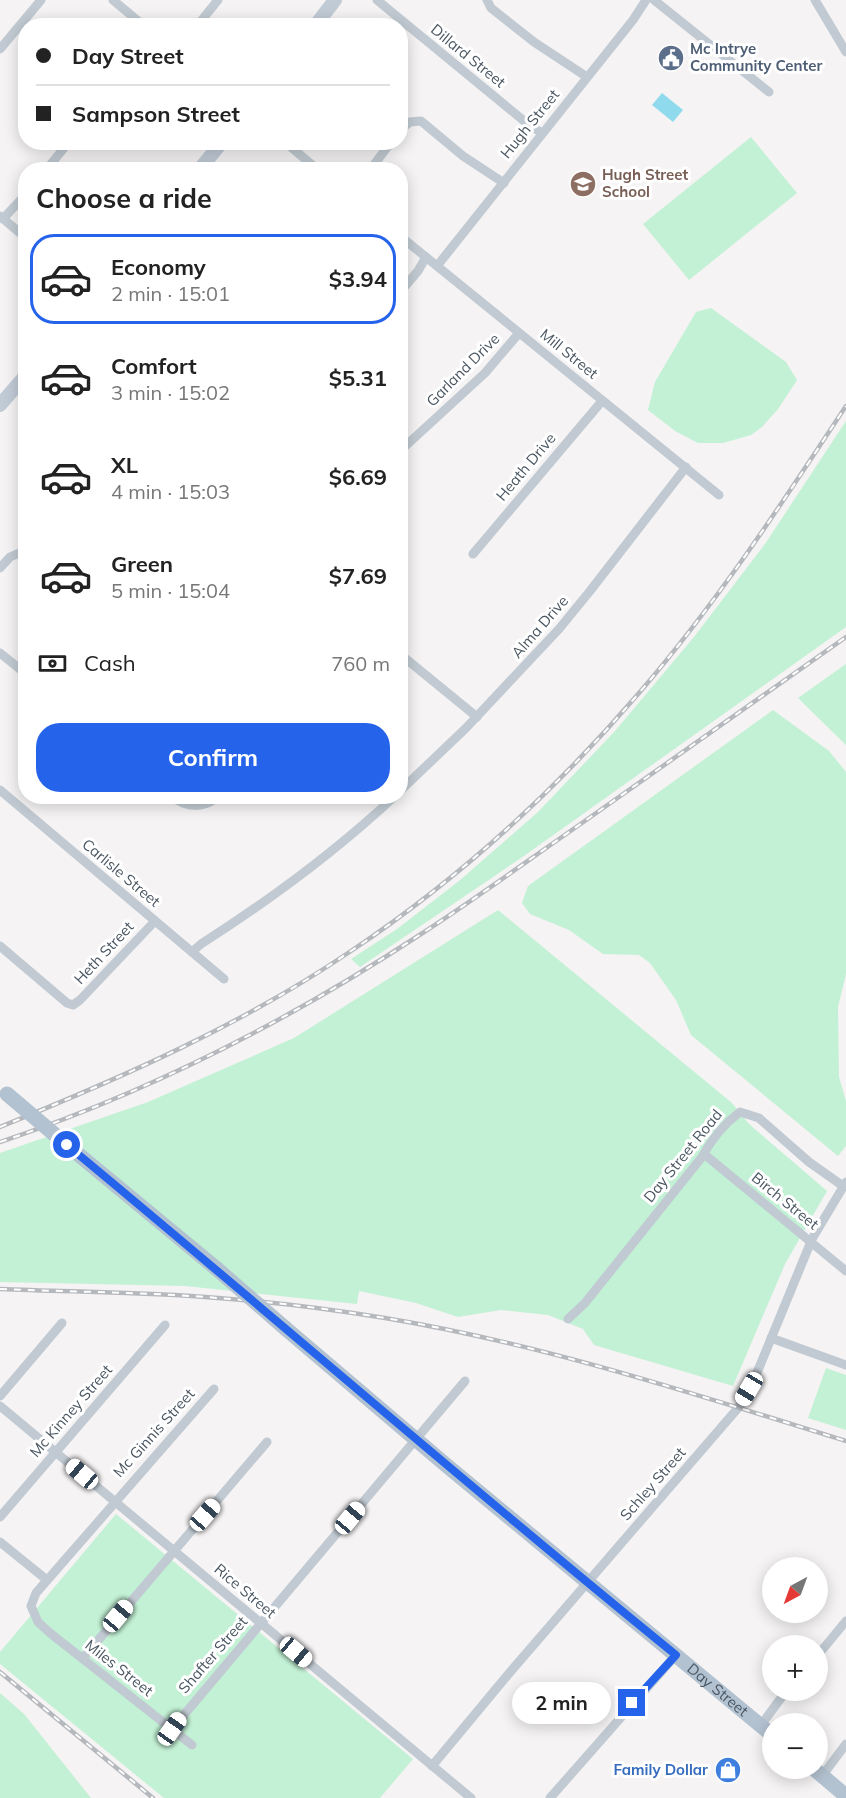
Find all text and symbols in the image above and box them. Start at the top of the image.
street label: Dillard Street [427,20,510,92]
place label: Mc Intrye Community Center [690,39,822,75]
text: Day Street [72,42,184,70]
public building icon: Mc Intrye Community Center [656,43,686,73]
street label: Hugh Street [496,85,563,162]
text: Sampson Street [72,100,240,128]
place label: Hugh Street School [602,165,689,201]
school or university icon: Hugh Street School [568,169,598,199]
text: Choose a ride [36,181,212,215]
icon: car [39,252,93,306]
text: Economy [111,253,206,281]
text: $3.94 [329,265,387,293]
text: 2 min · 15:01 [111,281,230,306]
street label: Mill Street [537,325,602,383]
street label: Garland Drive [422,329,503,410]
icon: car [39,351,93,405]
text: Comfort [111,352,197,380]
text: $5.31 [329,364,387,392]
text: 3 min · 15:02 [111,380,230,405]
street label: Heath Drive [492,429,560,505]
icon: car [39,450,93,504]
text: XL [111,451,138,479]
text: $6.69 [329,463,387,491]
text: 4 min · 15:03 [111,479,230,504]
icon: car [39,549,93,603]
text: Green [111,550,173,578]
text: $7.69 [329,562,387,590]
text: 5 min · 15:04 [111,578,230,603]
street label: Alma Drive [507,591,572,662]
icon: cash [36,647,69,680]
text: Cash [84,649,136,677]
text: 760 m [331,651,390,676]
button: Confirm [36,723,390,792]
street label: Carlisle Street [78,834,164,911]
street label: Heth Street [70,917,138,988]
street label: Day Street Road [639,1105,726,1206]
route start [53,1131,80,1158]
street label: Birch Street [748,1168,823,1233]
street label: Mc Kinney Street [25,1361,116,1461]
car [732,1369,766,1409]
street label: Mc Ginnis Street [109,1384,198,1481]
street label: Schley Street [616,1443,689,1524]
car [62,1456,102,1492]
car [186,1496,224,1534]
car [332,1498,368,1538]
north arrow [762,1557,828,1623]
map controls [762,1557,828,1779]
street label: Rice Street [211,1559,280,1622]
car [100,1596,136,1636]
street label: Shafter Street [174,1612,251,1697]
car [276,1634,316,1670]
street label: Miles Street [82,1635,157,1700]
button: + [762,1635,828,1701]
street label: Day Street [683,1659,752,1720]
callout: 2 min [512,1682,611,1724]
route end [618,1689,645,1716]
text: 2 min [535,1690,588,1715]
car [154,1709,190,1749]
button: − [762,1713,828,1779]
shop icon: Family Dollar [713,1755,743,1785]
place label: Family Dollar [614,1760,708,1779]

